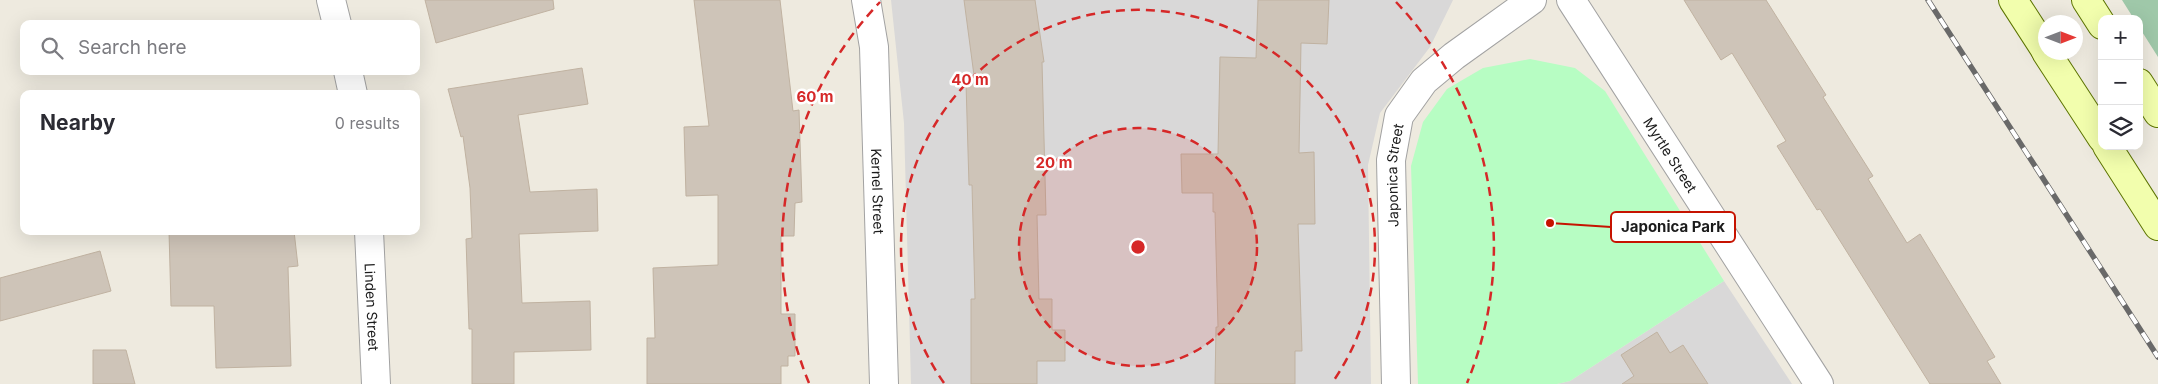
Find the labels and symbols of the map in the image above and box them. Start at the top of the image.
north arrow [2038,15,2083,60]
text: 40 m [951,70,989,89]
text: 60 m [796,87,834,106]
street label: Myrtle Street [1640,114,1701,196]
street label: Japonica Street [1382,122,1406,227]
street label: Kernel Street [869,148,888,235]
text: 20 m [1036,153,1072,172]
callout: Japonica Park [1611,212,1735,242]
text: Japonica Park [1621,217,1725,236]
centre of rings [1129,238,1147,256]
street label: Linden Street [362,263,383,352]

